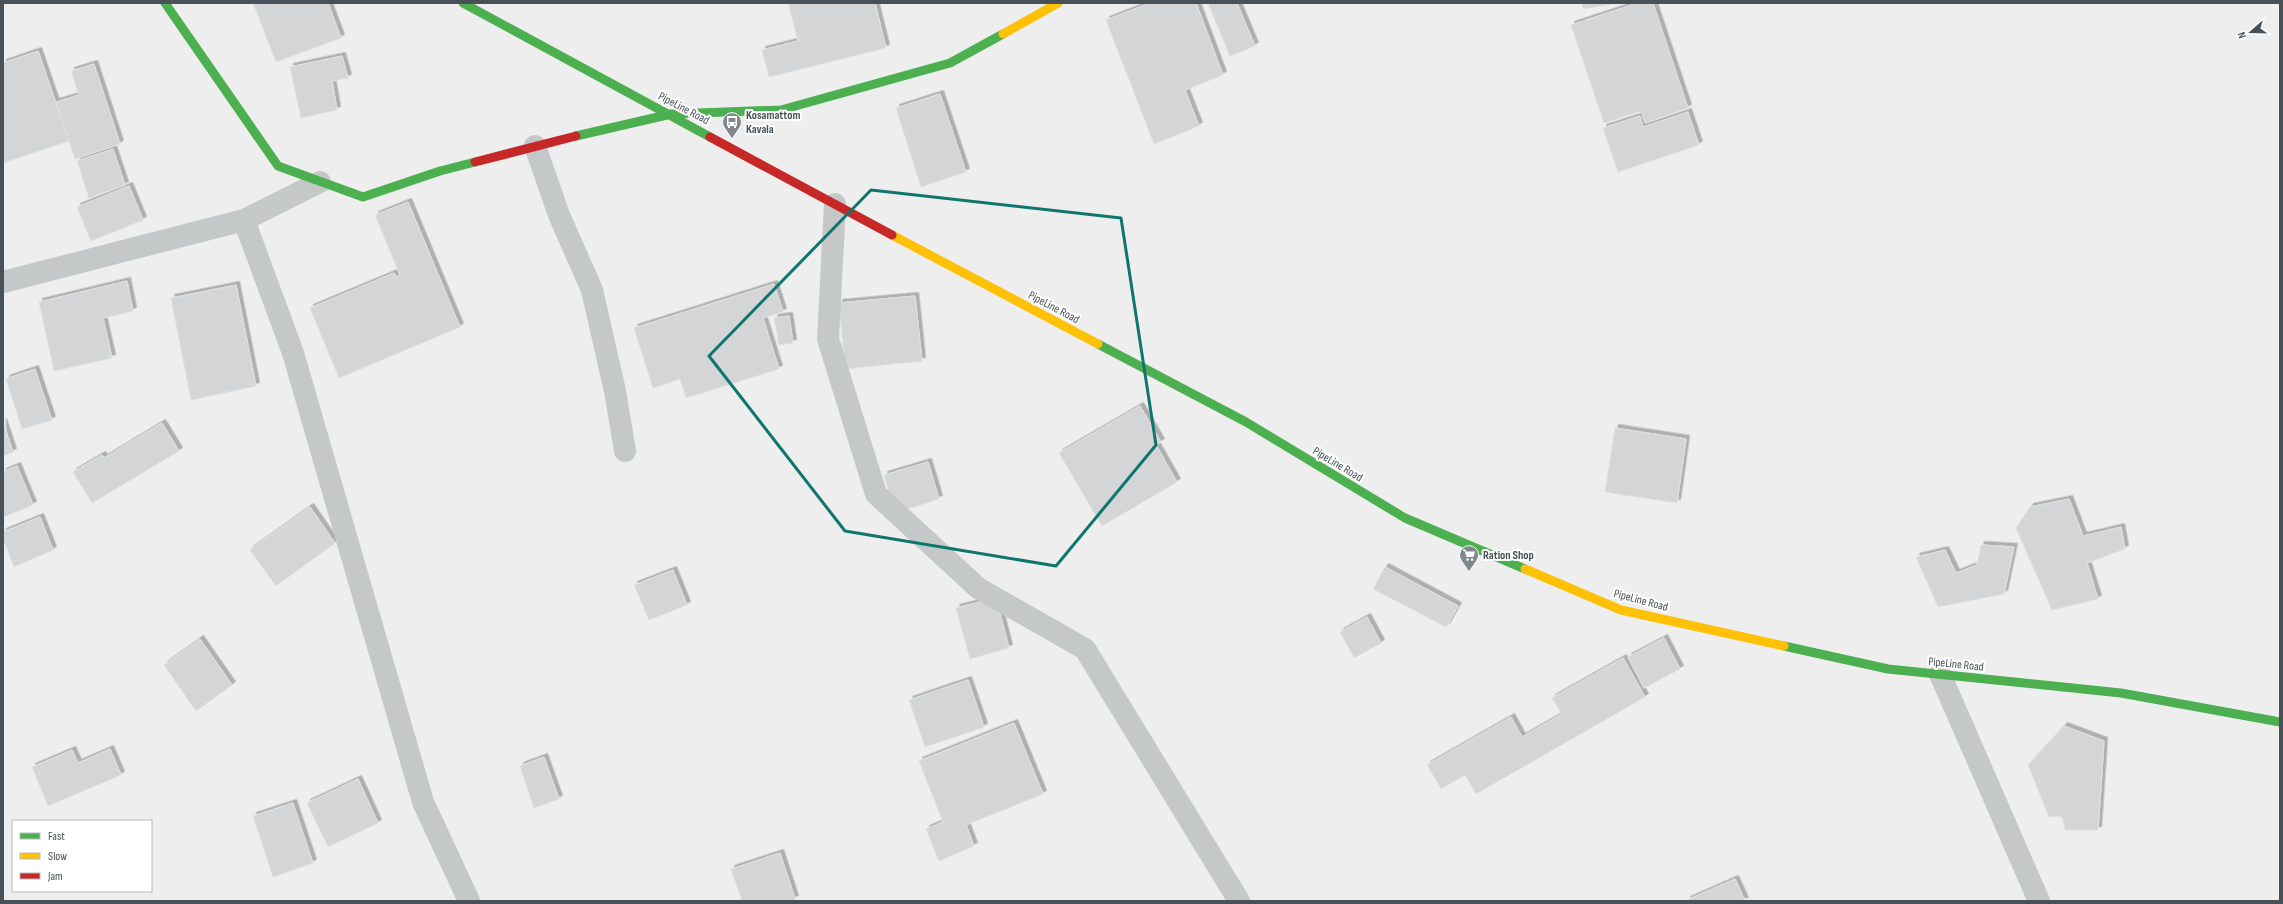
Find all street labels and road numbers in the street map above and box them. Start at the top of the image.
street label: PipeLine Road [656,89,712,128]
street label: PipeLine Road [1026,288,1082,327]
street label: PipeLine Road [1310,444,1365,485]
street label: PipeLine Road [1612,586,1670,615]
street label: PipeLine Road [1928,654,1984,675]

